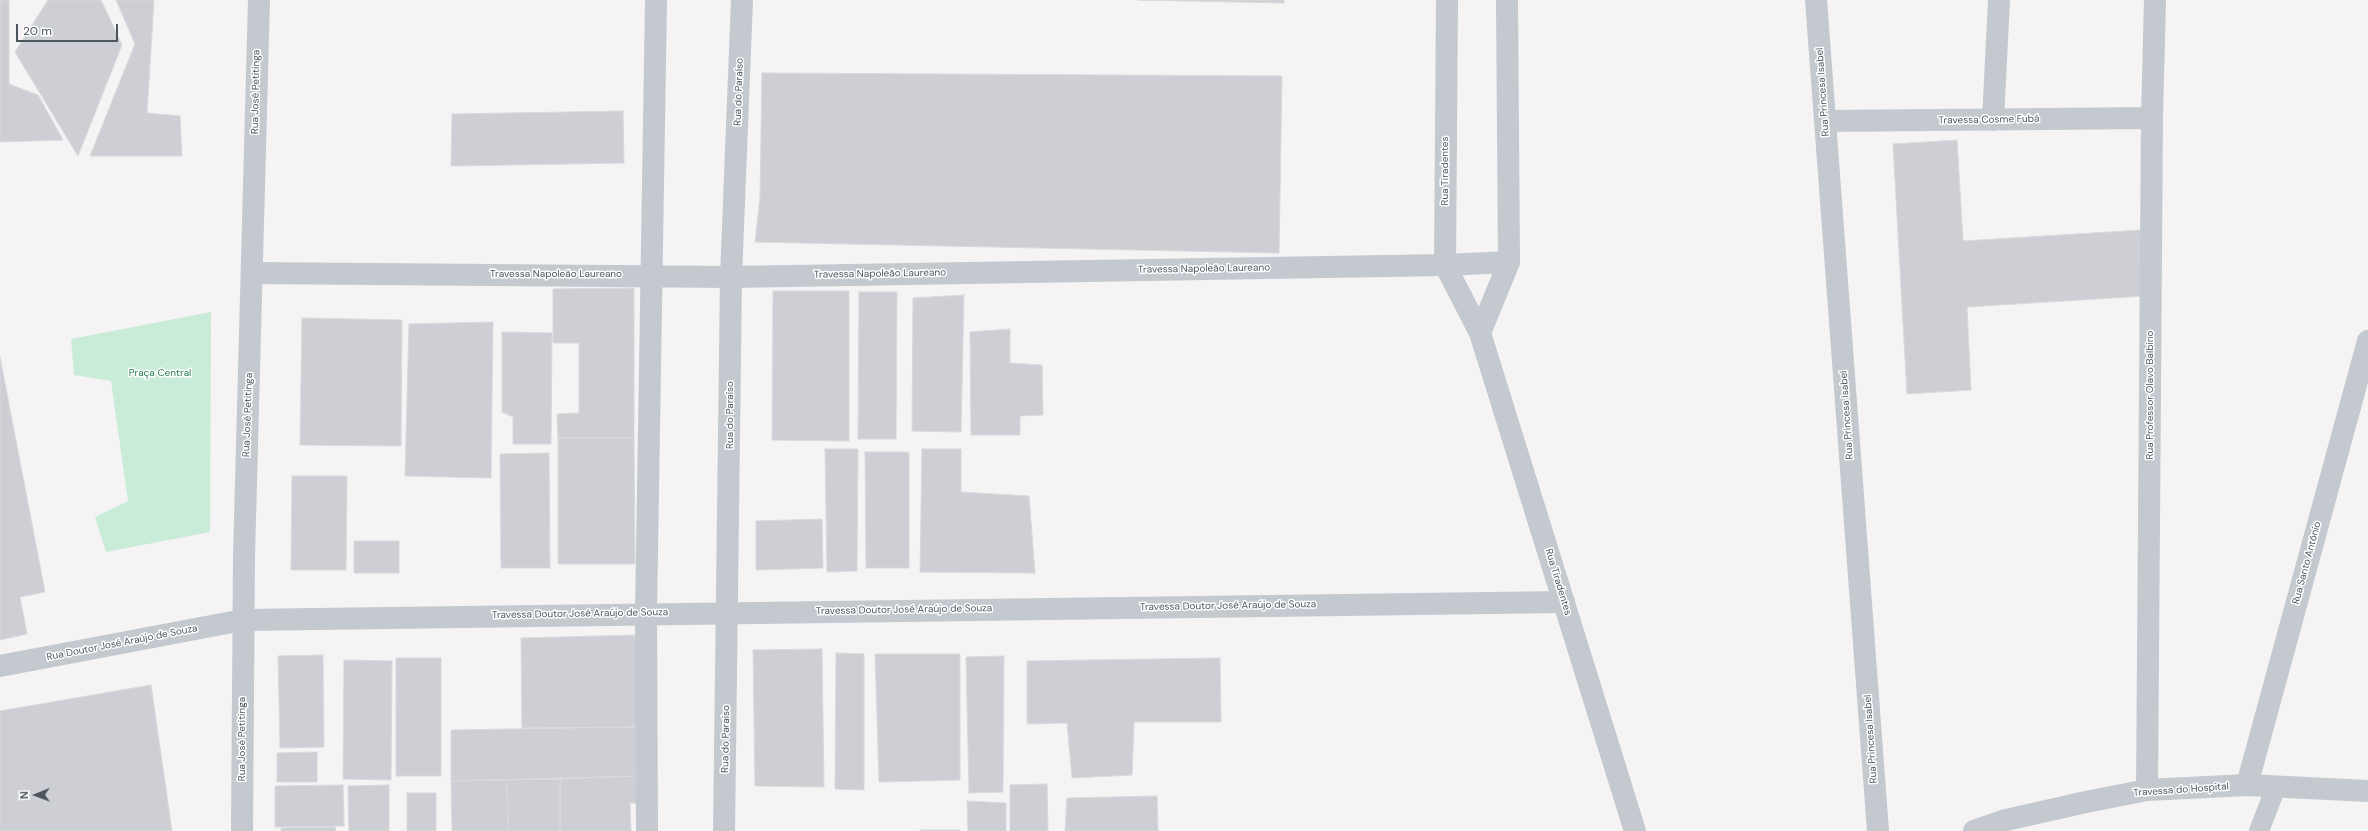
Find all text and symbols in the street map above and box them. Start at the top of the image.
scale bar [18,16,120,42]
text: 20 m [23,23,52,39]
street label: Rua Princesa Isabel [1814,47,1832,137]
street label: Rua José Petitinga [249,50,263,134]
street label: Rua do Paraíso [732,58,746,126]
street label: Travessa Cosme Fubá [1938,113,2040,127]
street label: Rua Tiradentes [1439,136,1451,206]
street label: Travessa Napoleão Laureano [1138,262,1270,276]
street label: Travessa Napoleão Laureano [814,267,946,281]
street label: Travessa Napoleão Laureano [490,268,622,280]
street label: Rua Professor Olavo Balbino [2144,330,2156,460]
park label: Praça Central [129,367,191,379]
street label: Rua Princesa Isabel [1838,370,1856,460]
street label: Rua José Petitinga [241,373,255,457]
street label: Rua do Paraíso [724,381,736,449]
street label: Rua Santo Antônio [2290,520,2324,606]
street label: Rua Tiradentes [1542,547,1574,617]
street label: Travessa Doutor José Araújo de Souza [1140,598,1316,614]
street label: Travessa Doutor José Araújo de Souza [816,602,992,618]
street label: Travessa Doutor José Araújo de Souza [492,606,668,622]
street label: Rua Doutor José Araújo de Souza [46,622,198,664]
street label: Rua Princesa Isabel [1862,694,1880,784]
street label: Rua José Petitinga [236,697,248,781]
street label: Rua do Paraíso [719,705,733,773]
north arrow [16,775,56,815]
street label: Travessa do Hospital [2133,781,2229,799]
text: N [17,791,31,799]

